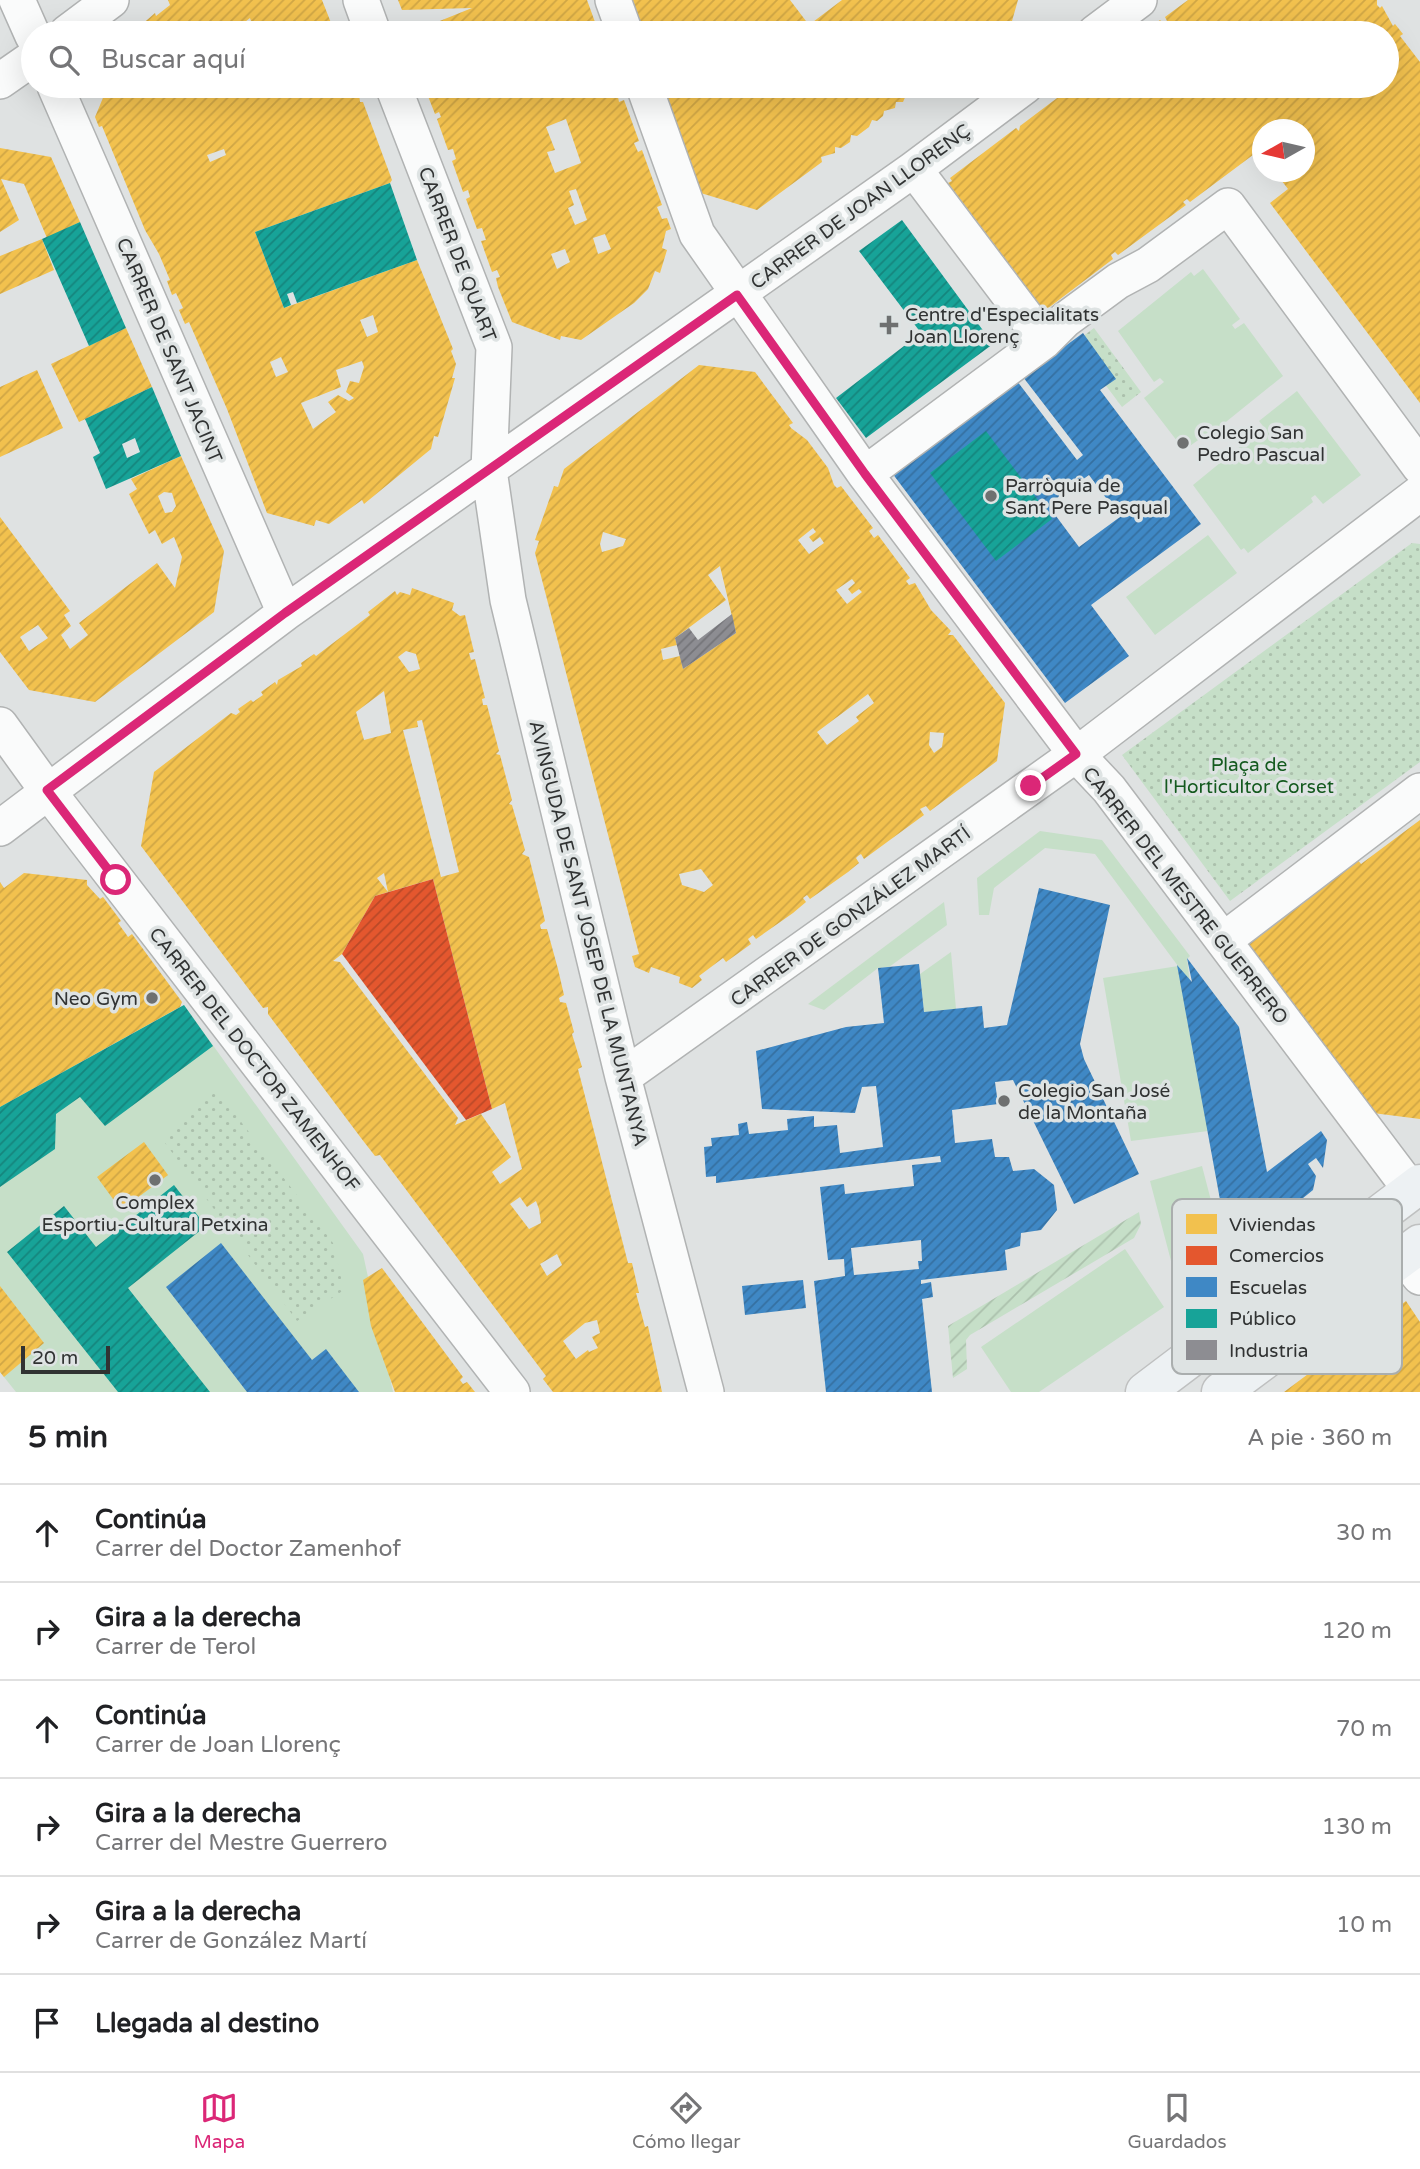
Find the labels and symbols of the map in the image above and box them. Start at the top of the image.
north arrow [1252,119,1315,182]
street label: CARRER DE JOAN LLORENÇ [746,120,975,294]
street label: CARRER DE QUART [414,164,501,345]
street label: CARRER DE SANT JACINT [112,235,227,467]
place label: Centre d'Especialitats Joan Llorenç [905,304,1099,348]
marker: Centre d'Especialitats Joan Llorenç [879,315,899,335]
place label: Colegio San Pedro Pascual [1197,422,1325,466]
marker: Colegio San Pedro Pascual [1175,435,1191,451]
place label: Parròquia de Sant Pere Pasqual [1005,475,1168,519]
marker: Parròquia de Sant Pere Pasqual [983,488,999,504]
street label: AVINGUDA DE SANT JOSEP DE LA MUNTANYA [524,718,652,1148]
park label: Plaça de l'Horticultor Corset [1164,754,1334,798]
street label: CARRER DEL MESTRE GUERRERO [1078,763,1292,1028]
route end [1015,770,1046,801]
street label: CARRER DE GONZÁLEZ MARTÍ [726,822,975,1011]
route start [100,864,131,895]
street label: CARRER DEL DOCTOR ZAMENHOF [144,923,364,1196]
place label: Neo Gym [54,988,138,1010]
marker: Neo Gym [144,990,160,1006]
place label: Colegio San José de la Montaña [1018,1080,1170,1124]
marker: Colegio San José de la Montaña [996,1093,1012,1109]
marker: Complex Esportiu-Cultural Petxina [147,1172,163,1188]
place label: Complex Esportiu-Cultural Petxina [42,1192,268,1236]
legend [1172,1199,1402,1374]
text: Viviendas [1229,1214,1316,1236]
text: Comercios [1229,1245,1324,1267]
text: Escuelas [1229,1277,1307,1299]
text: Público [1229,1308,1296,1330]
text: Industria [1229,1340,1308,1362]
scale bar [21,1343,110,1375]

